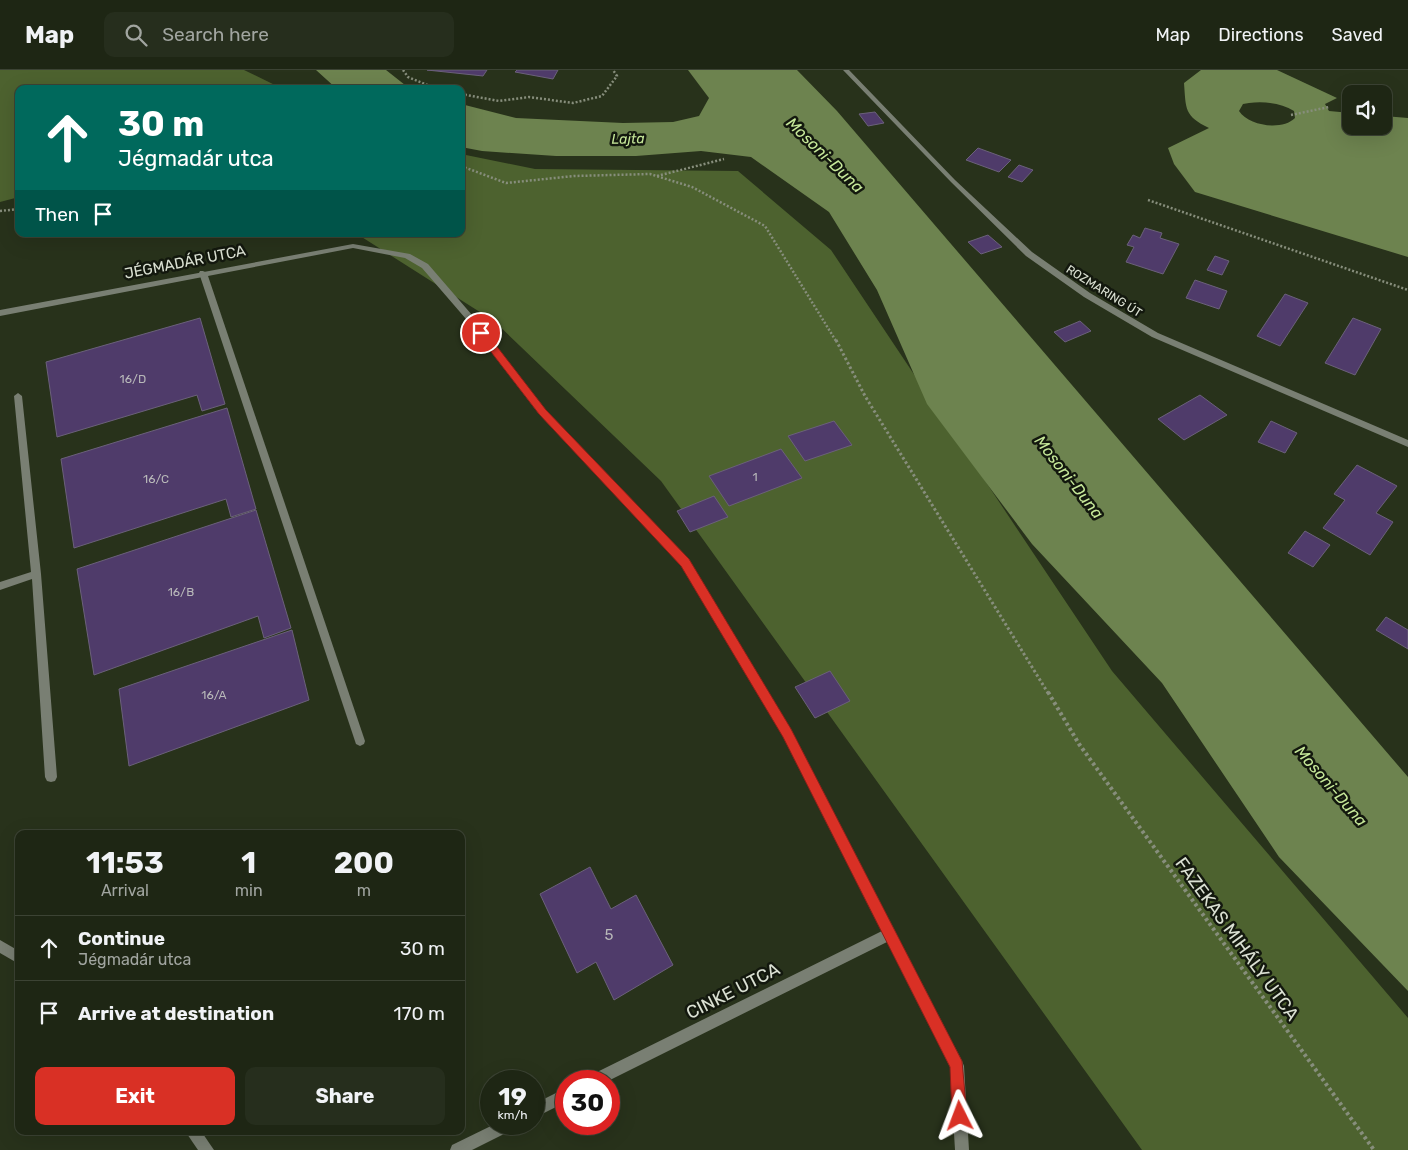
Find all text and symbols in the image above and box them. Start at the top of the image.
search box [104,12,454,57]
text: Map [25,21,74,49]
icon: search [122,21,150,49]
text: Search here [162,23,269,46]
text: Map [1155,24,1190,46]
text: Directions [1218,24,1304,46]
text: Saved [1332,24,1383,46]
map controls [1342,85,1392,135]
button: sound [1342,85,1392,135]
text: 30 m [118,103,204,145]
icon: ahead [35,105,100,170]
water label: Mosoni-Duna [782,113,868,197]
water label: Lajta [611,130,645,148]
text: Jégmadár utca [118,145,274,172]
icon: arrive [89,200,117,228]
text: Then [35,203,79,226]
street label: JÉGMADÁR UTCA [123,241,247,283]
street label: ROZMARING ÚT [1064,262,1144,320]
pin [460,312,502,354]
icon: arrive [467,319,495,347]
house number: 16/D [120,372,146,386]
water label: Mosoni-Duna [1031,432,1107,522]
house number: 1 [752,470,758,484]
house number: 16/C [143,472,169,486]
house number: 16/B [168,585,194,599]
house number: 16/A [201,688,227,702]
water label: Mosoni-Duna [1291,742,1371,830]
text: 11:53 [86,845,164,881]
text: 1 [241,845,256,881]
text: 200 [334,845,394,881]
street label: FAZEKAS MIHÁLY UTCA [1170,853,1304,1025]
text: Arrival [101,881,149,900]
text: min [235,881,263,900]
text: m [357,881,371,900]
house number: 5 [605,926,614,944]
text: Continue [78,927,165,950]
icon: ahead [35,934,63,962]
text: 30 m [400,937,445,960]
text: Jégmadár utca [78,950,191,969]
street label: CINKE UTCA [682,958,784,1024]
icon: arrive [35,999,63,1027]
text: Arrive at destination [78,1002,274,1025]
text: 170 m [394,1002,445,1025]
button: Exit [35,1067,235,1125]
button: Share [245,1067,445,1125]
speed limit sign: 30 [555,1070,620,1135]
text: 19 [498,1082,527,1111]
position arrow [933,1089,985,1141]
text: km/h [498,1108,527,1122]

